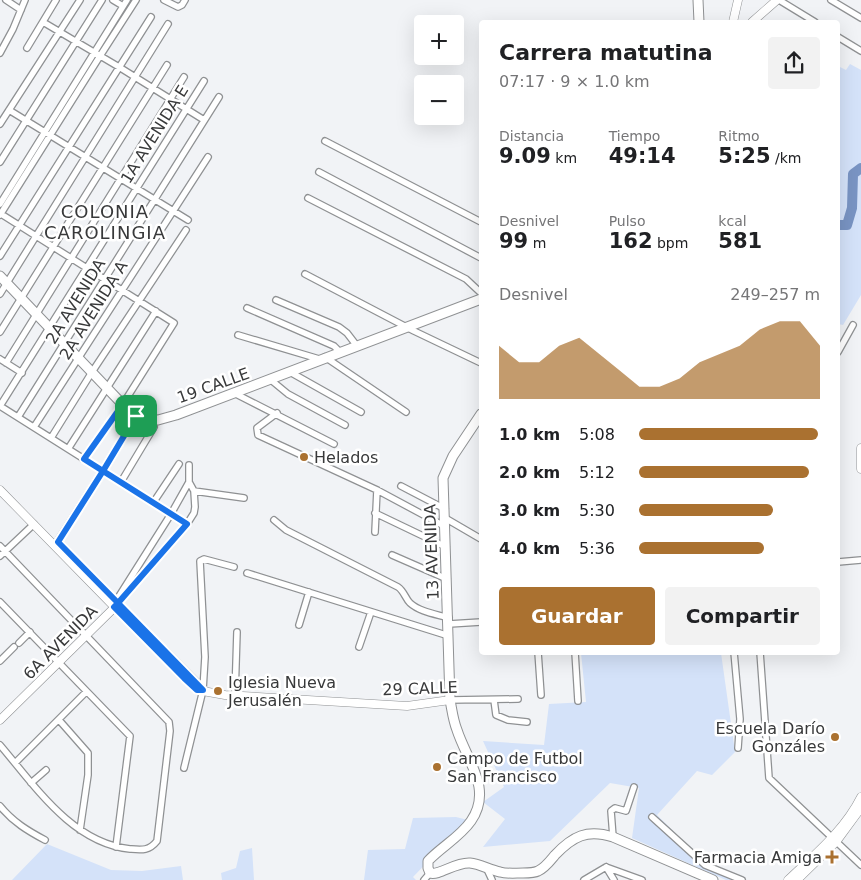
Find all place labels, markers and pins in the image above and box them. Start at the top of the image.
pin [115,395,157,437]
place label: Helados [314,448,378,467]
marker: Helados [298,451,310,463]
place label: Iglesia Nueva Jerusalén [227,673,336,710]
marker: Iglesia Nueva Jerusalén [212,685,224,697]
place label: Escuela Darío Gonzáles [716,719,825,756]
marker: Escuela Darío Gonzáles [829,731,841,743]
place label: Campo de Futbol San Francisco [447,749,583,786]
marker: Campo de Futbol San Francisco [431,761,443,773]
place label: Farmacia Amiga [694,848,822,867]
marker: Farmacia Amiga [826,851,838,863]

